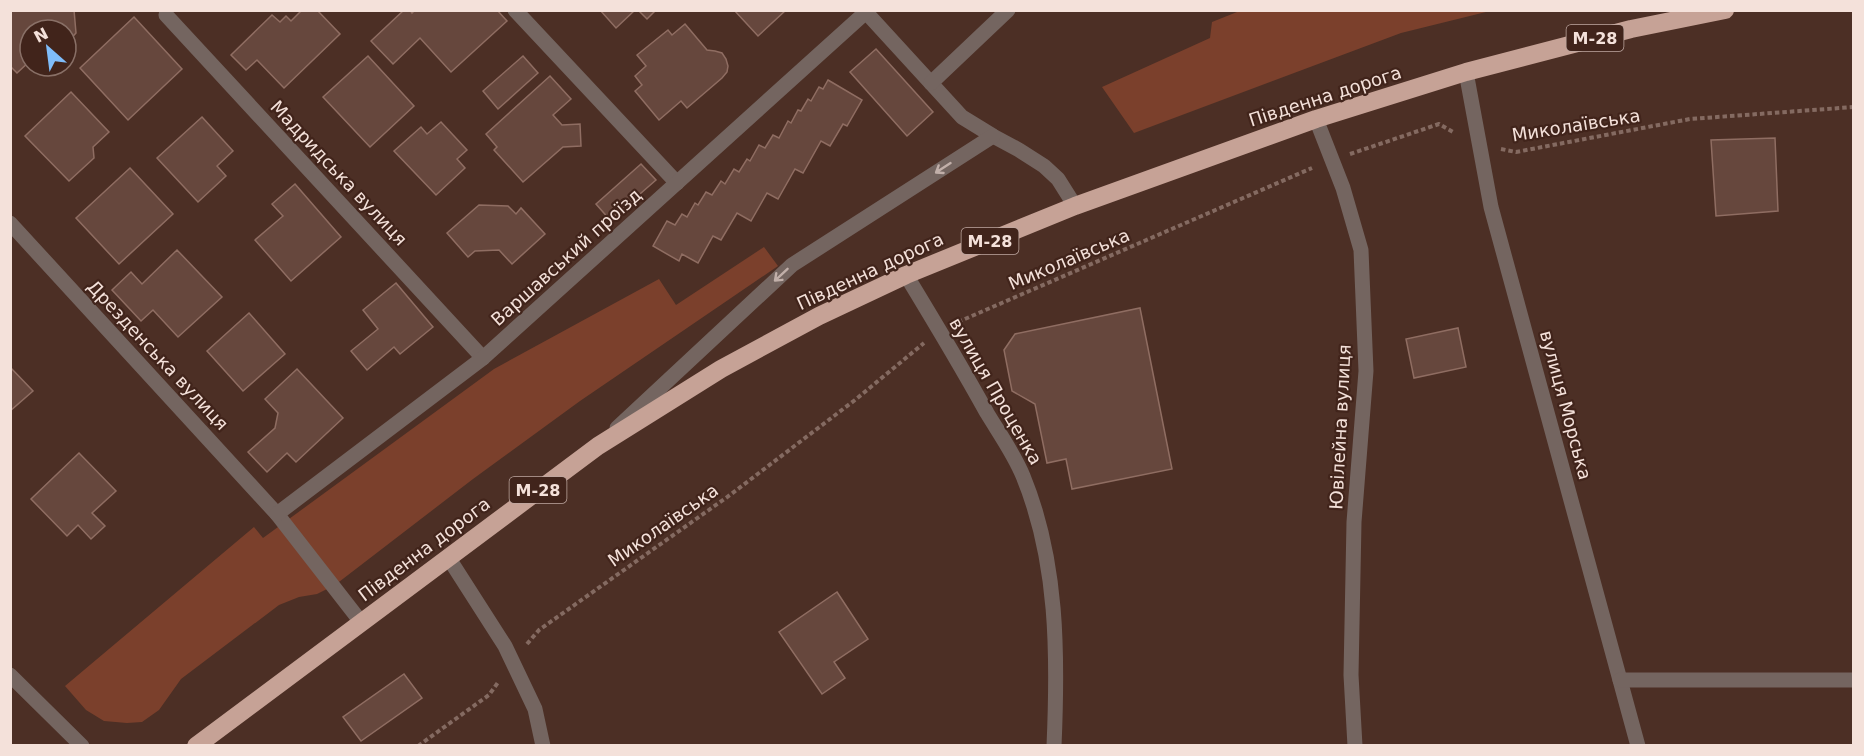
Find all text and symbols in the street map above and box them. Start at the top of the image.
north arrow [18,18,78,78]
text: N [31,24,52,47]
road number: М-28 [1566,25,1624,51]
street label: Південна дорога [1246,61,1404,131]
street label: Мадридська вулиця [266,96,412,250]
street label: Миколаївська [1510,104,1642,146]
one-way arrow [936,162,952,174]
street label: Варшавський проїзд [487,184,645,330]
street label: Миколаївська [1005,224,1133,294]
street label: Південна дорога [793,228,947,314]
road number: М-28 [962,228,1018,254]
one-way arrow [774,268,789,282]
street label: Дрезденська вулиця [83,276,233,434]
street label: вулиця Проценка [945,314,1047,468]
street label: вулиця Морська [1536,328,1596,482]
street label: Ювілейна вулиця [1325,344,1355,510]
road number: М-28 [510,477,566,503]
street label: Миколаївська [604,479,722,571]
street label: Південна дорога [354,493,494,605]

